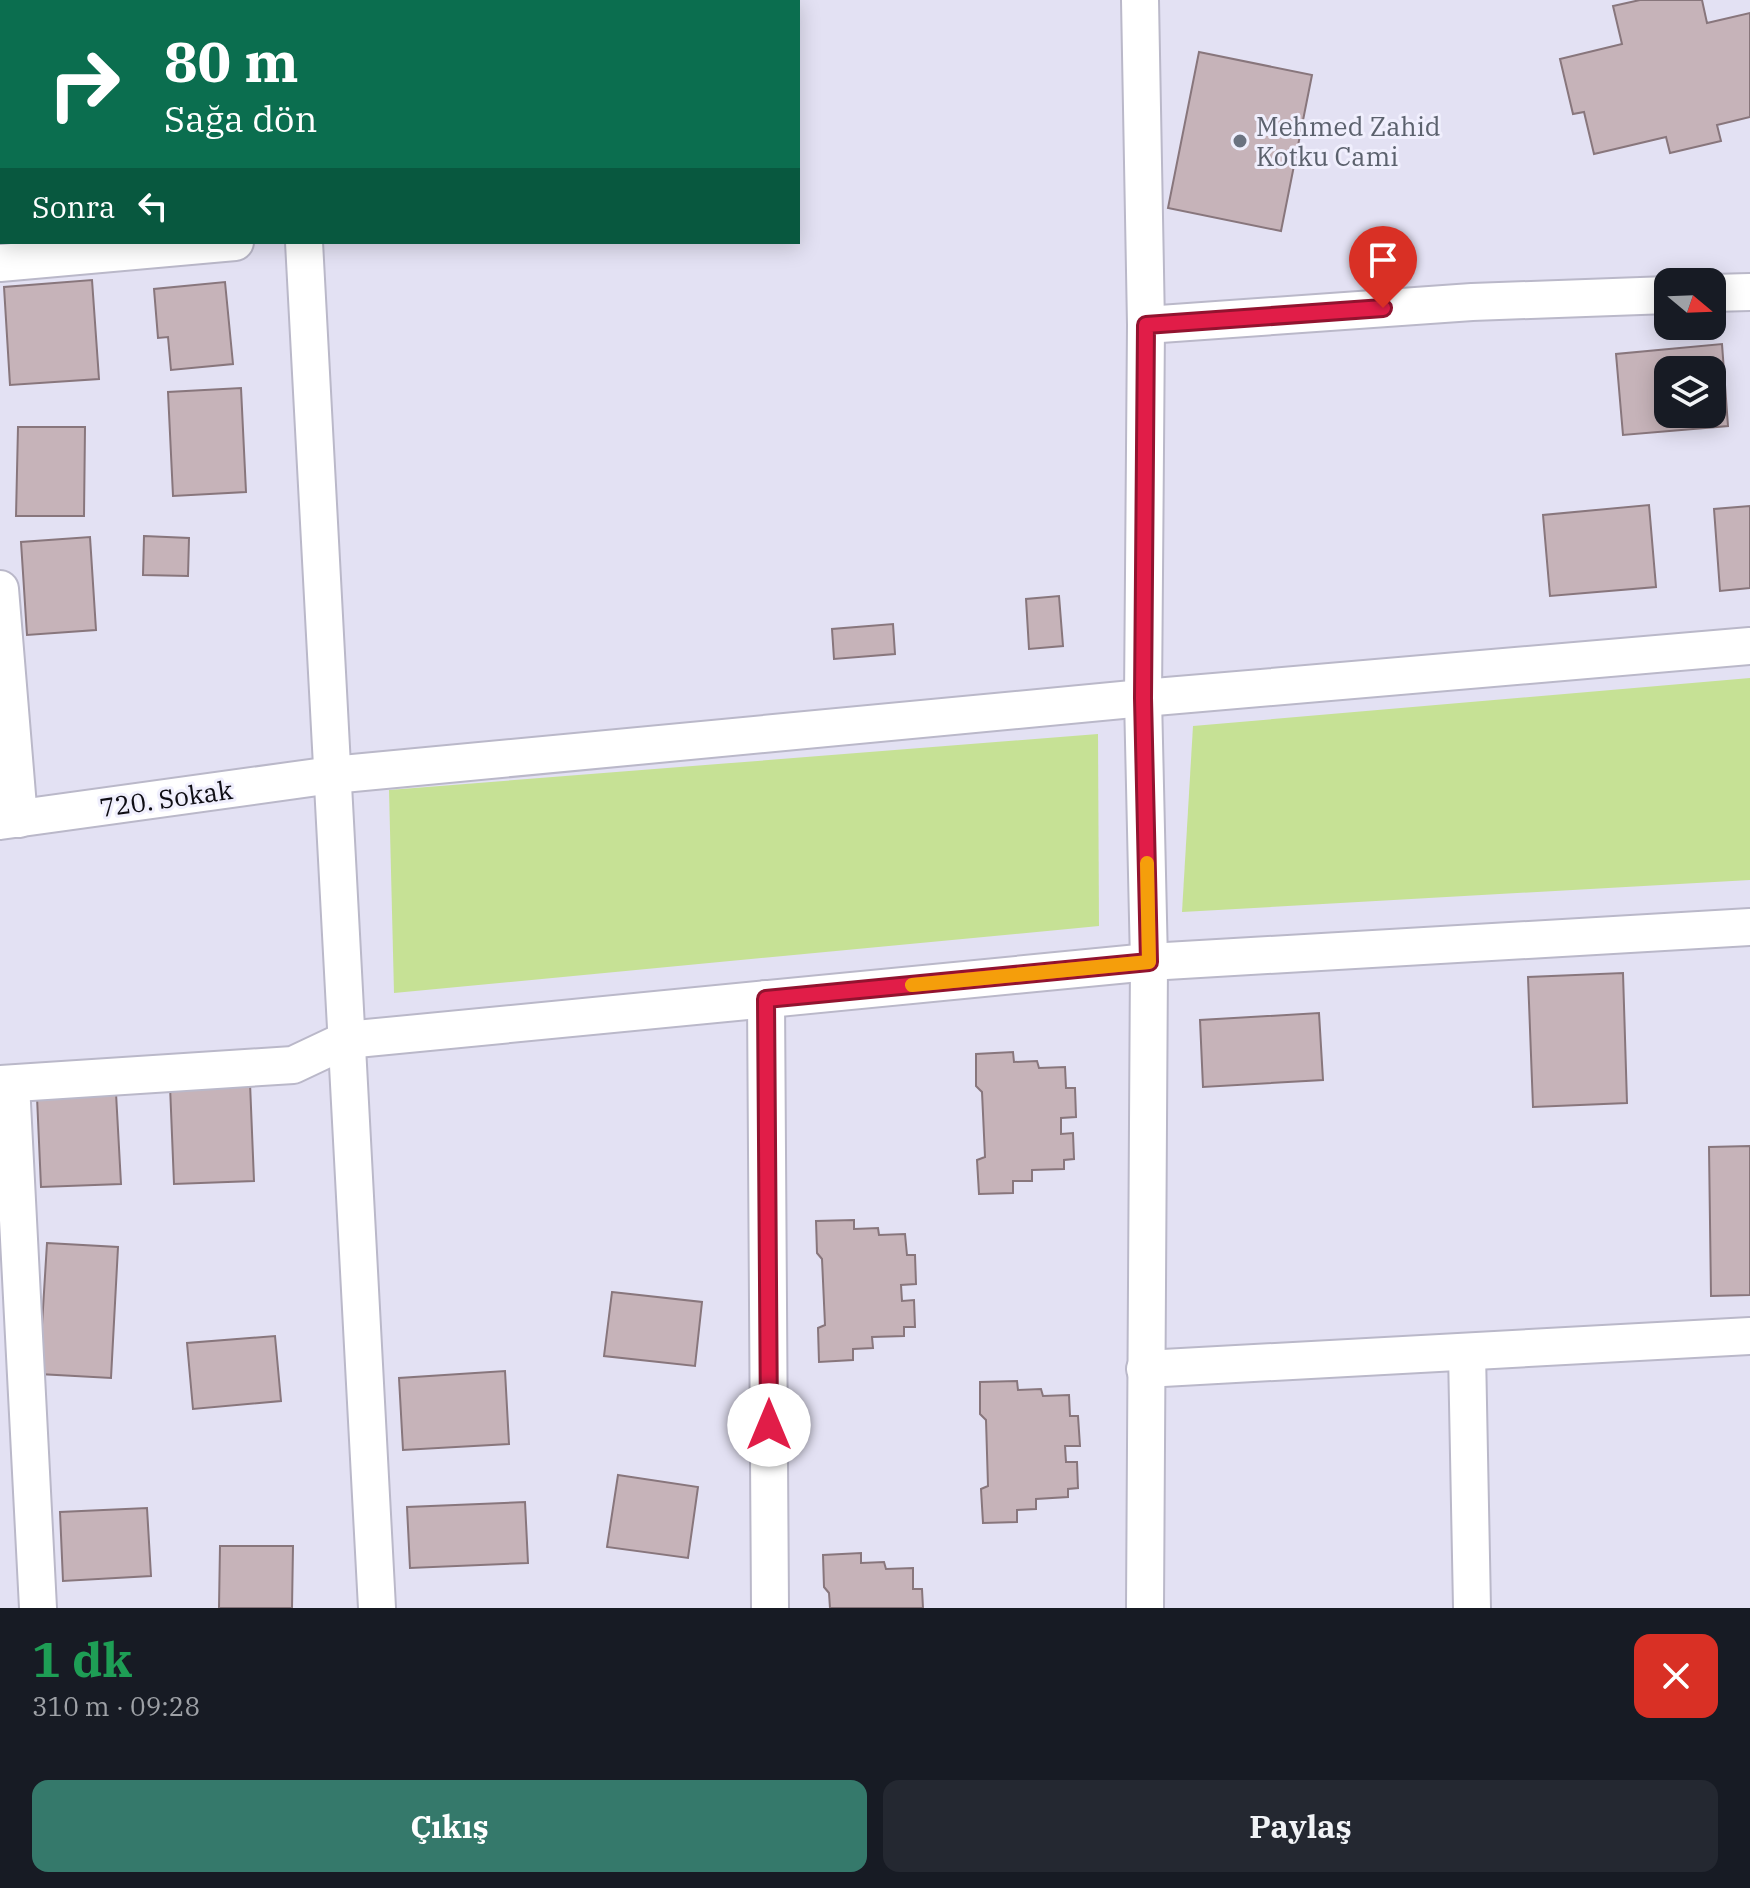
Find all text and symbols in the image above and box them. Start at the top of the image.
text: 80 m [164,25,299,97]
icon: right [32,32,136,136]
text: Sağa dön [164,95,317,142]
place label: Mehmed Zahid Kotku Cami [1256,109,1441,173]
marker: Mehmed Zahid Kotku Cami [1231,132,1249,150]
icon: left [131,184,175,228]
text: Sonra [32,187,115,226]
pin [1349,226,1417,308]
icon: arrive [1361,238,1405,282]
north arrow [1654,268,1726,340]
map controls [1654,268,1726,428]
button: layers [1654,356,1726,428]
street label: 720. Sokak [97,772,235,824]
position arrow [727,1383,811,1467]
text: 1 dk [32,1628,132,1690]
button: close [1634,1634,1718,1718]
text: 310 m · 09:28 [32,1689,200,1723]
button: Çıkış [32,1780,867,1872]
button: Paylaş [883,1780,1718,1872]

